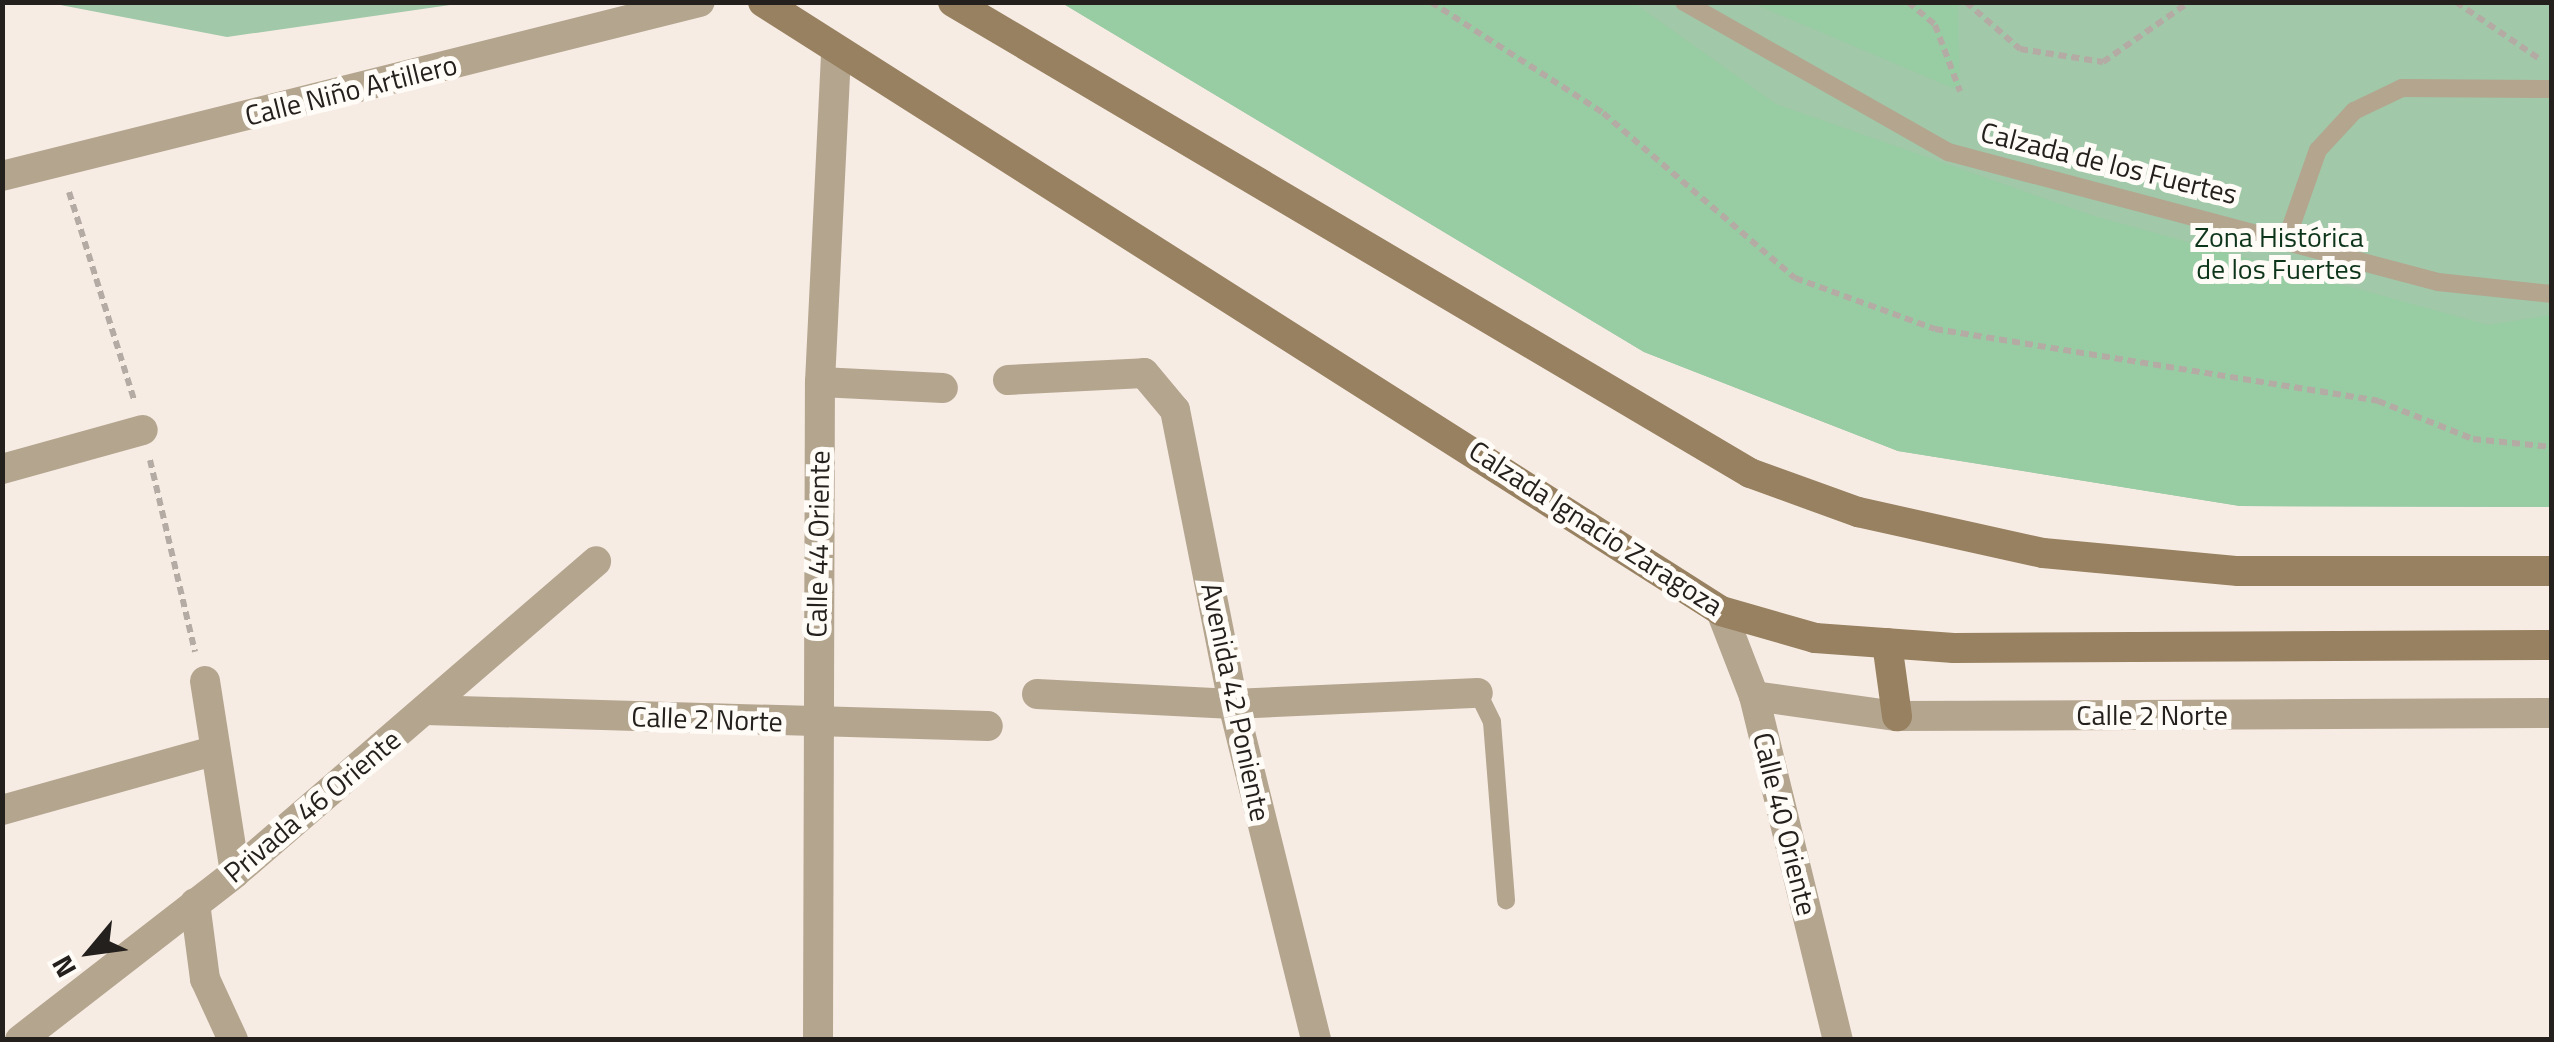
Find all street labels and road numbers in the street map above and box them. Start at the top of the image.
street label: Calle Niño Artillero [242,47,460,133]
street label: Calzada de los Fuertes [1977,115,2241,211]
street label: Calzada Ignacio Zaragoza [1463,433,1729,623]
street label: Calle 44 Oriente [800,450,836,638]
street label: Avenida 42 Poniente [1194,580,1278,824]
street label: Calle 2 Norte [2076,698,2228,732]
street label: Calle 2 Norte [631,700,783,738]
street label: Privada 46 Oriente [217,723,407,889]
street label: Calle 40 Oriente [1746,729,1824,919]

